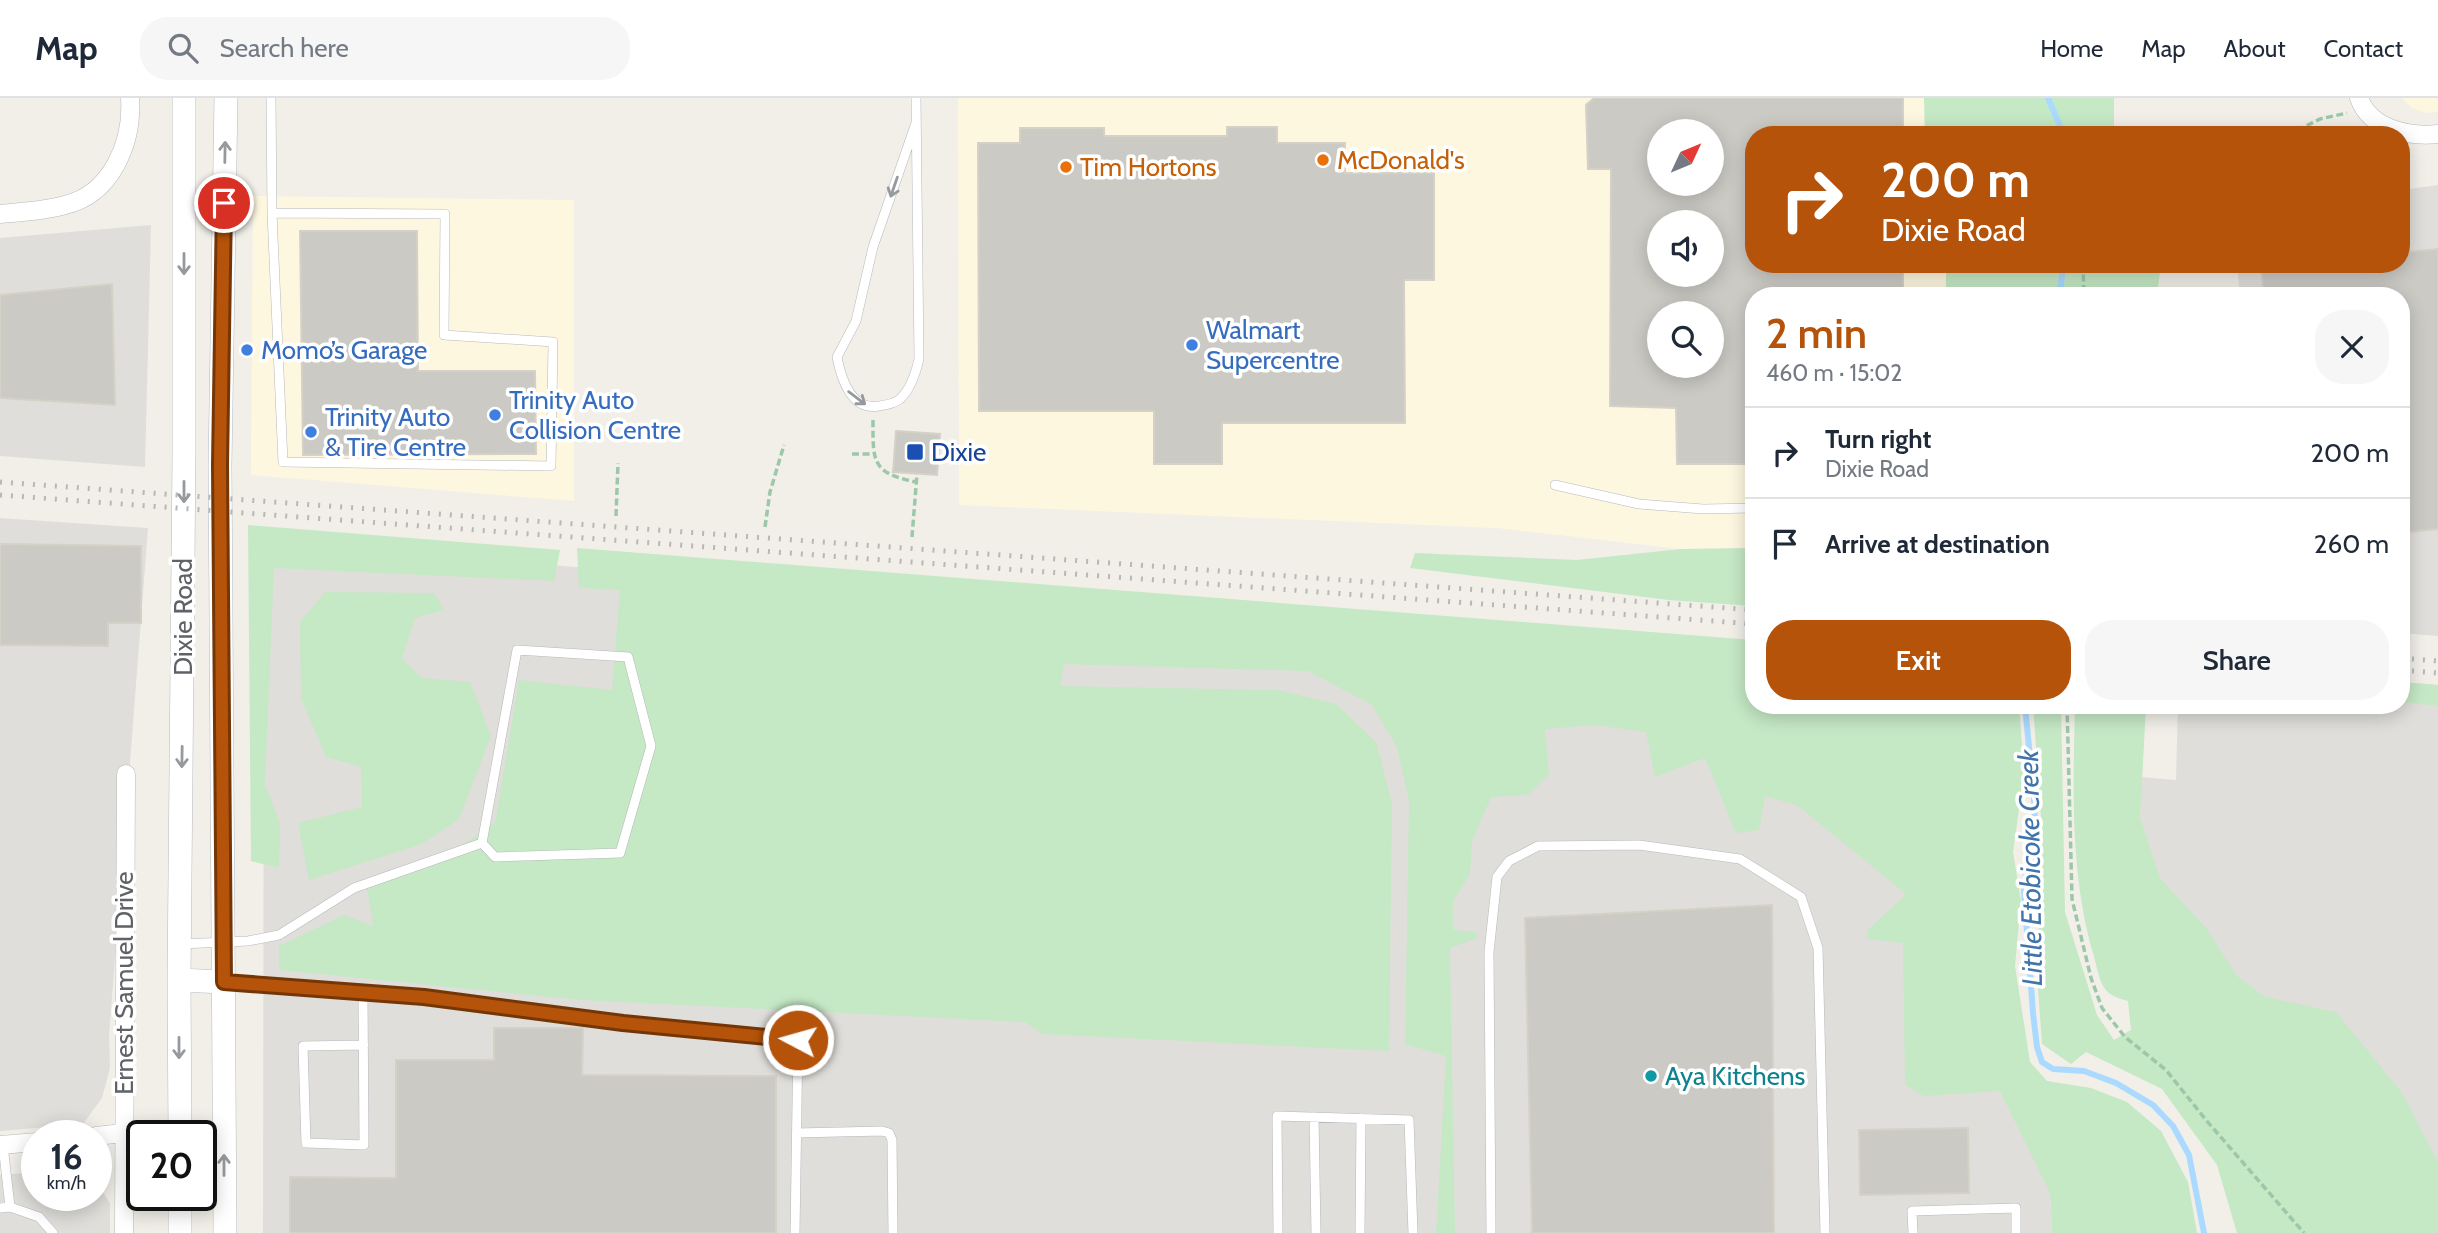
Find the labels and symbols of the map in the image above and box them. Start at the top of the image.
north arrow [1647,119,1724,196]
one-way arrow [218,141,232,164]
place label: McDonald's [1337,144,1465,176]
place label: Tim Hortons [1080,151,1217,183]
marker: McDonald's [1315,152,1331,168]
marker: Tim Hortons [1058,159,1074,175]
pin [194,173,254,233]
one-way arrow [887,176,899,198]
one-way arrow [177,252,191,275]
place label: Walmart Supercentre [1206,314,1340,376]
place label: Momo’s Garage [261,334,427,366]
marker: Walmart Supercentre [1184,337,1200,353]
marker: Momo’s Garage [239,342,255,358]
place label: Trinity Auto Collision Centre [509,384,681,446]
one-way arrow [848,390,866,405]
place label: Trinity Auto & Tire Centre [325,401,466,463]
marker: Trinity Auto Collision Centre [487,407,503,423]
marker: Trinity Auto & Tire Centre [303,424,319,440]
place label: Dixie [931,436,986,468]
marker: Dixie [905,442,925,462]
one-way arrow [177,480,191,503]
street label: Dixie Road [167,558,199,676]
one-way arrow [175,745,189,768]
water label: Little Etobicoke Creek [2011,748,2049,987]
street label: Ernest Samuel Drive [108,871,140,1095]
position arrow [761,1003,835,1077]
one-way arrow [172,1036,186,1059]
place label: Aya Kitchens [1665,1060,1806,1092]
marker: Aya Kitchens [1643,1068,1659,1084]
speed limit sign: 20 [126,1120,217,1211]
one-way arrow [217,1154,231,1177]

